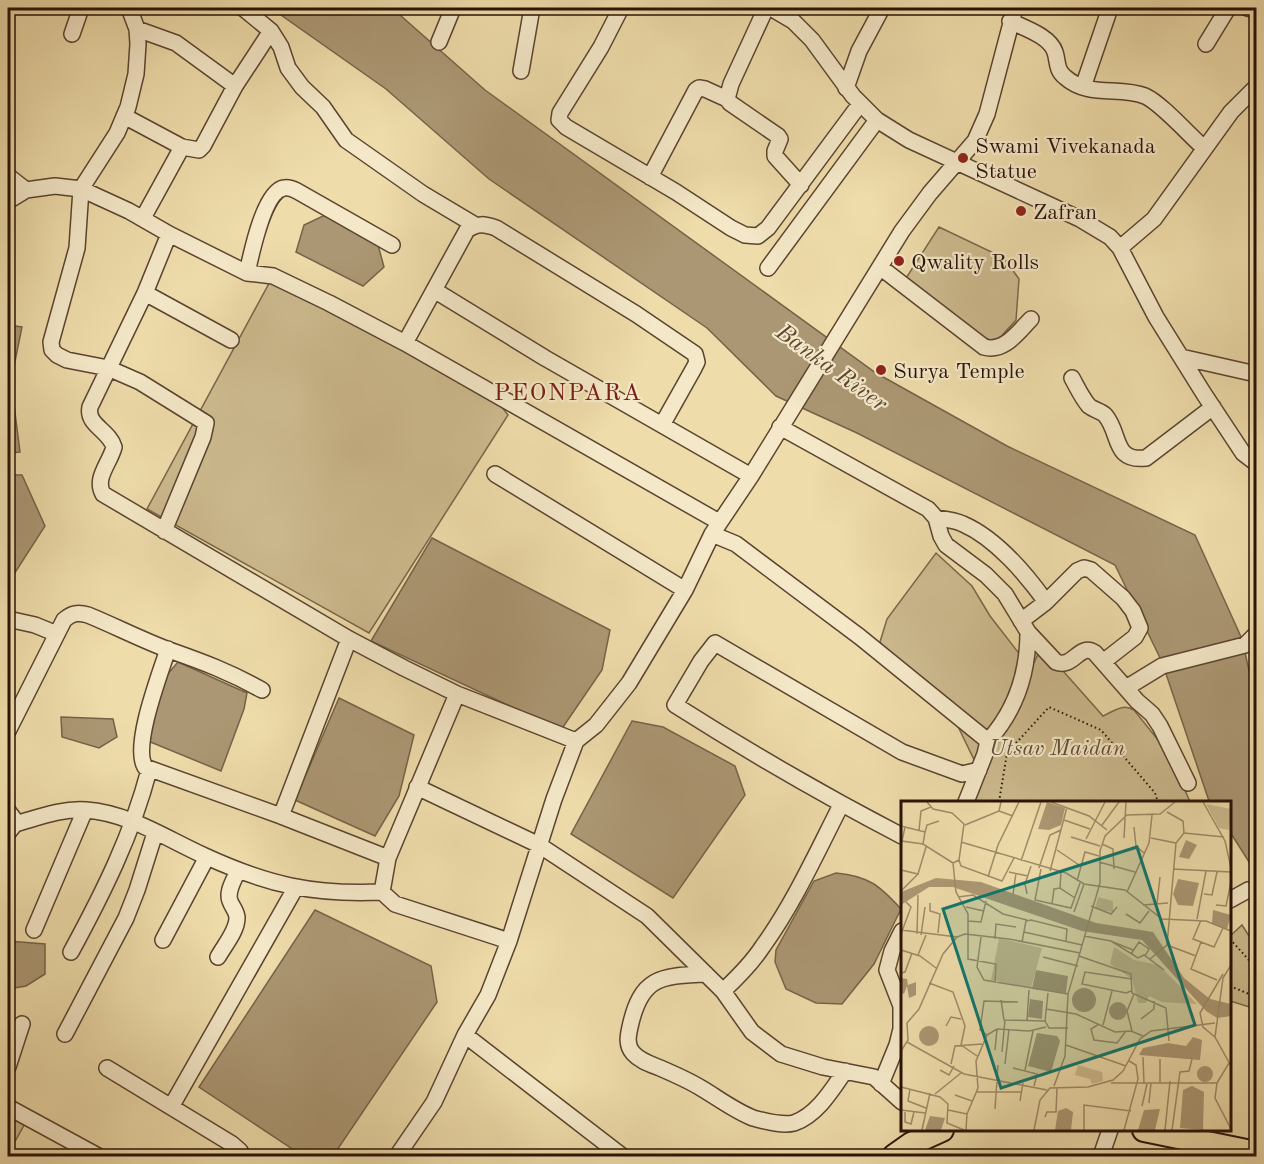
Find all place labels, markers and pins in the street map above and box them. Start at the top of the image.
place label: Swami Vivekanada Statue [975,136,1156,183]
marker: Swami Vivekanada Statue [956,151,970,165]
place label: Zafran [1033,202,1097,224]
marker: Zafran [1014,204,1028,218]
place label: Qwality Rolls [911,252,1039,274]
marker: Qwality Rolls [892,254,906,268]
place label: Surya Temple [893,361,1025,383]
marker: Surya Temple [874,363,888,377]

